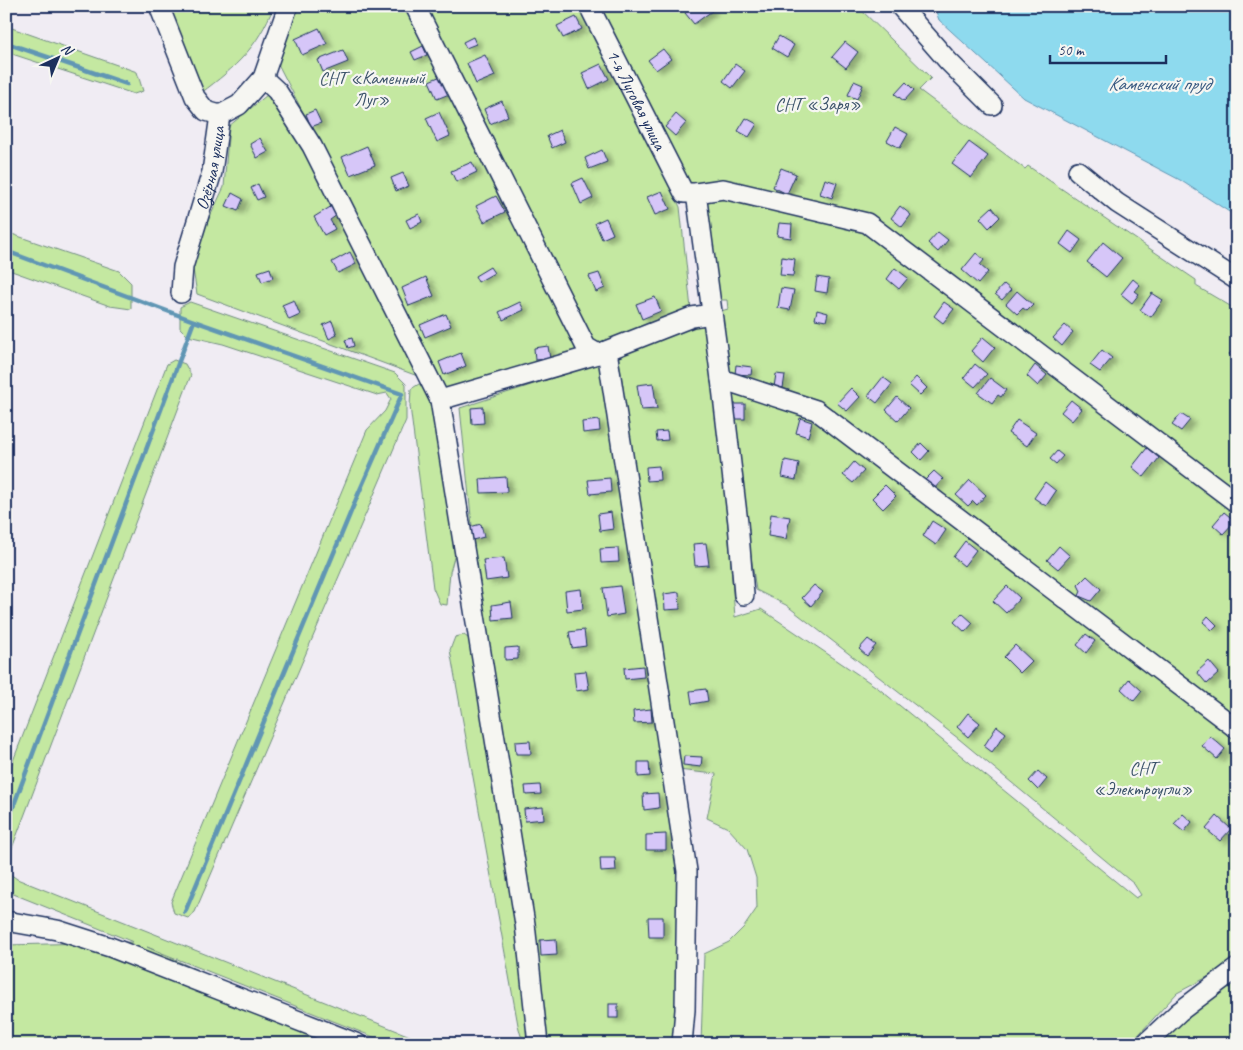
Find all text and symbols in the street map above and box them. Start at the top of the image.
north arrow [32,32,82,82]
scale bar [1050,32,1167,64]
text: N [58,40,77,60]
text: 50 m [1058,41,1085,60]
street label: 1-я Луговая улица [602,46,672,155]
park label: СНТ «Каменный Луг» [319,67,427,110]
water label: Каменский пруд [1108,72,1214,96]
park label: СНТ «Заря» [775,93,861,115]
street label: Озёрная улица [190,123,230,212]
park label: СНТ «Электроугли» [1094,757,1193,800]

